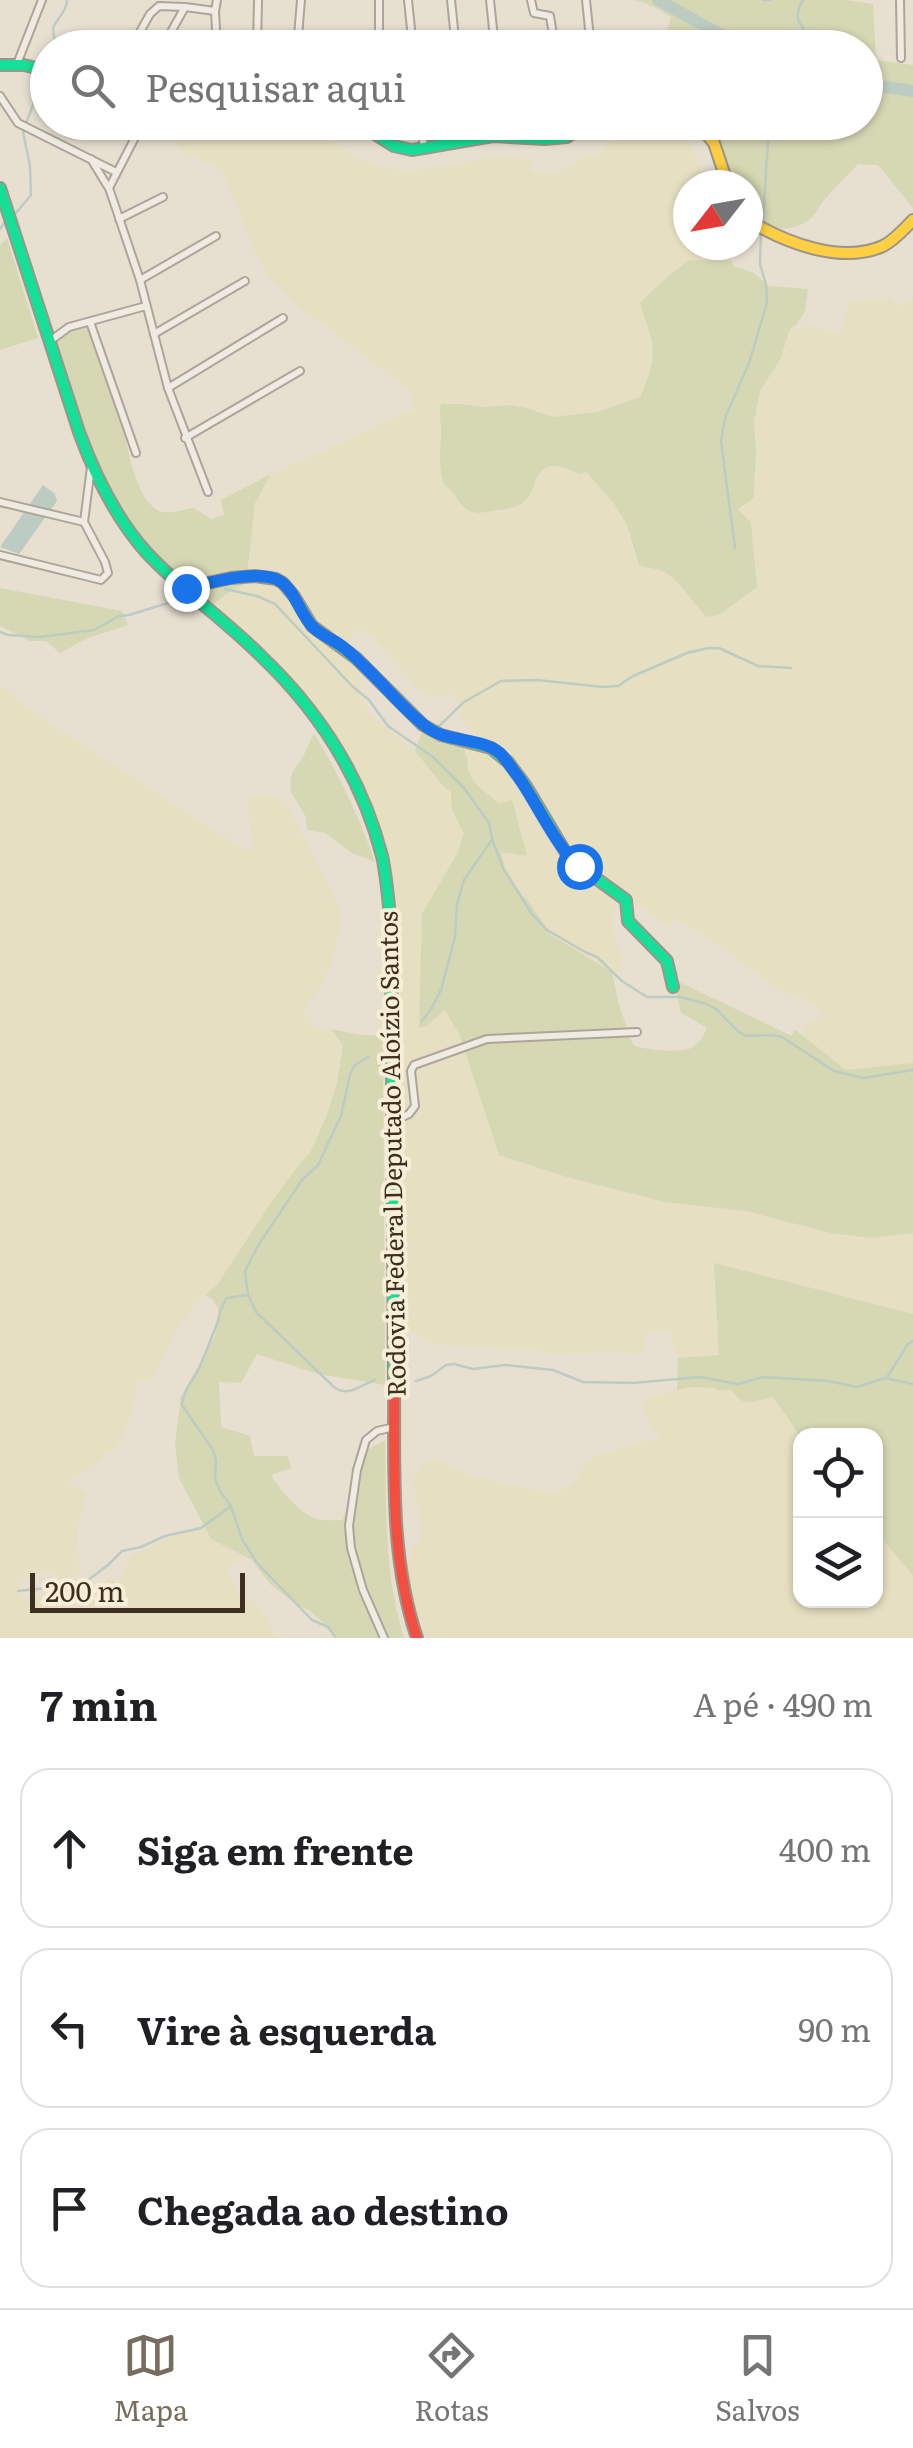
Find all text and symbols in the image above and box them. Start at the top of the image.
search box [30,30,883,140]
text: Pesquisar aqui [145,57,406,114]
icon: search [65,58,120,113]
north arrow [673,170,763,260]
route end [164,566,210,612]
route start [557,844,603,890]
street label: Rodovia Federal Deputado Aloízio Santos [368,911,414,1397]
map controls [793,1428,883,1608]
button: locate [793,1428,883,1518]
button: layers [793,1518,883,1608]
scale bar [30,1568,245,1612]
text: 200 m [45,1569,124,1611]
text: 7 min [40,1672,158,1734]
text: A pé · 490 m [693,1679,873,1727]
text: Siga em frente [137,1820,414,1877]
icon: ahead [42,1821,97,1876]
text: 400 m [779,1824,871,1872]
text: Vire à esquerda [137,2000,436,2057]
icon: left [42,2001,97,2056]
text: 90 m [798,2004,871,2052]
text: Chegada ao destino [137,2180,509,2237]
icon: arrive [42,2181,97,2236]
tab: Mapa [113,2328,188,2430]
tab: Rotas [415,2328,489,2430]
tab: Salvos [715,2328,800,2430]

